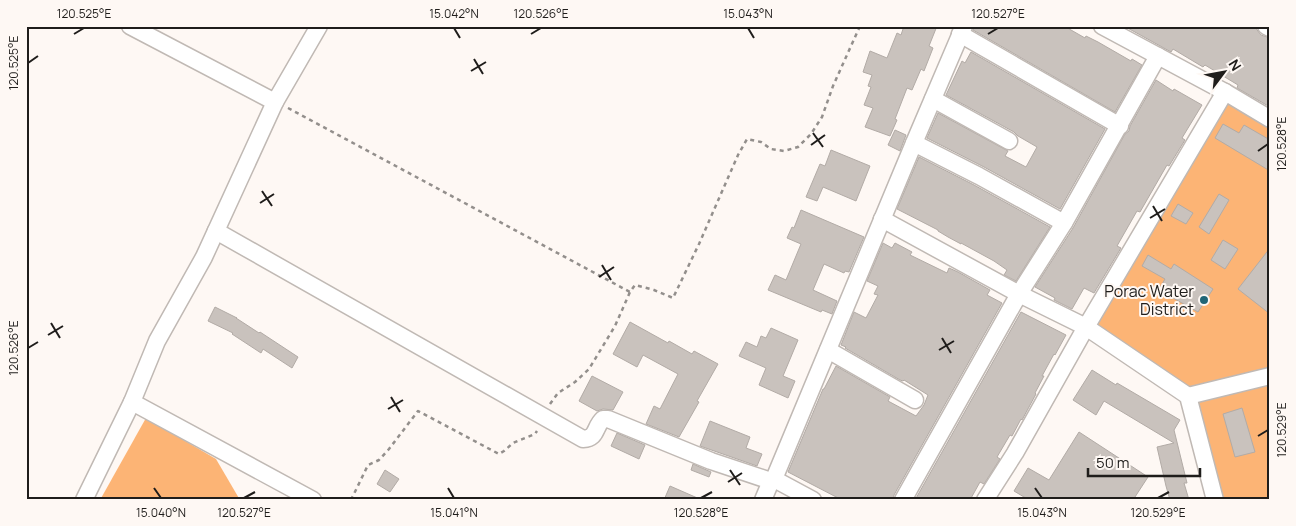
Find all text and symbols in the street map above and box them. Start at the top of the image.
text: 120.525°E [57,5,111,22]
text: 15.042°N [429,5,479,22]
text: 120.526°E [514,5,569,22]
text: 15.043°N [723,5,773,22]
text: 120.527°E [971,5,1025,22]
text: 120.525°E [5,36,22,90]
north arrow [1198,48,1248,98]
text: N [1225,56,1246,74]
text: 120.528°E [1273,117,1290,171]
place label: Porac Water District [1104,280,1194,320]
marker: Porac Water District [1198,294,1210,306]
text: 120.526°E [5,320,22,376]
text: 120.529°E [1273,402,1290,458]
scale bar [1088,446,1201,478]
text: 50 m [1096,452,1130,473]
text: 15.040°N [136,504,186,521]
text: 120.527°E [217,504,271,521]
text: 15.041°N [430,504,478,521]
text: 120.528°E [674,504,728,521]
text: 15.043°N [1017,504,1067,521]
text: 120.529°E [1131,504,1186,521]

